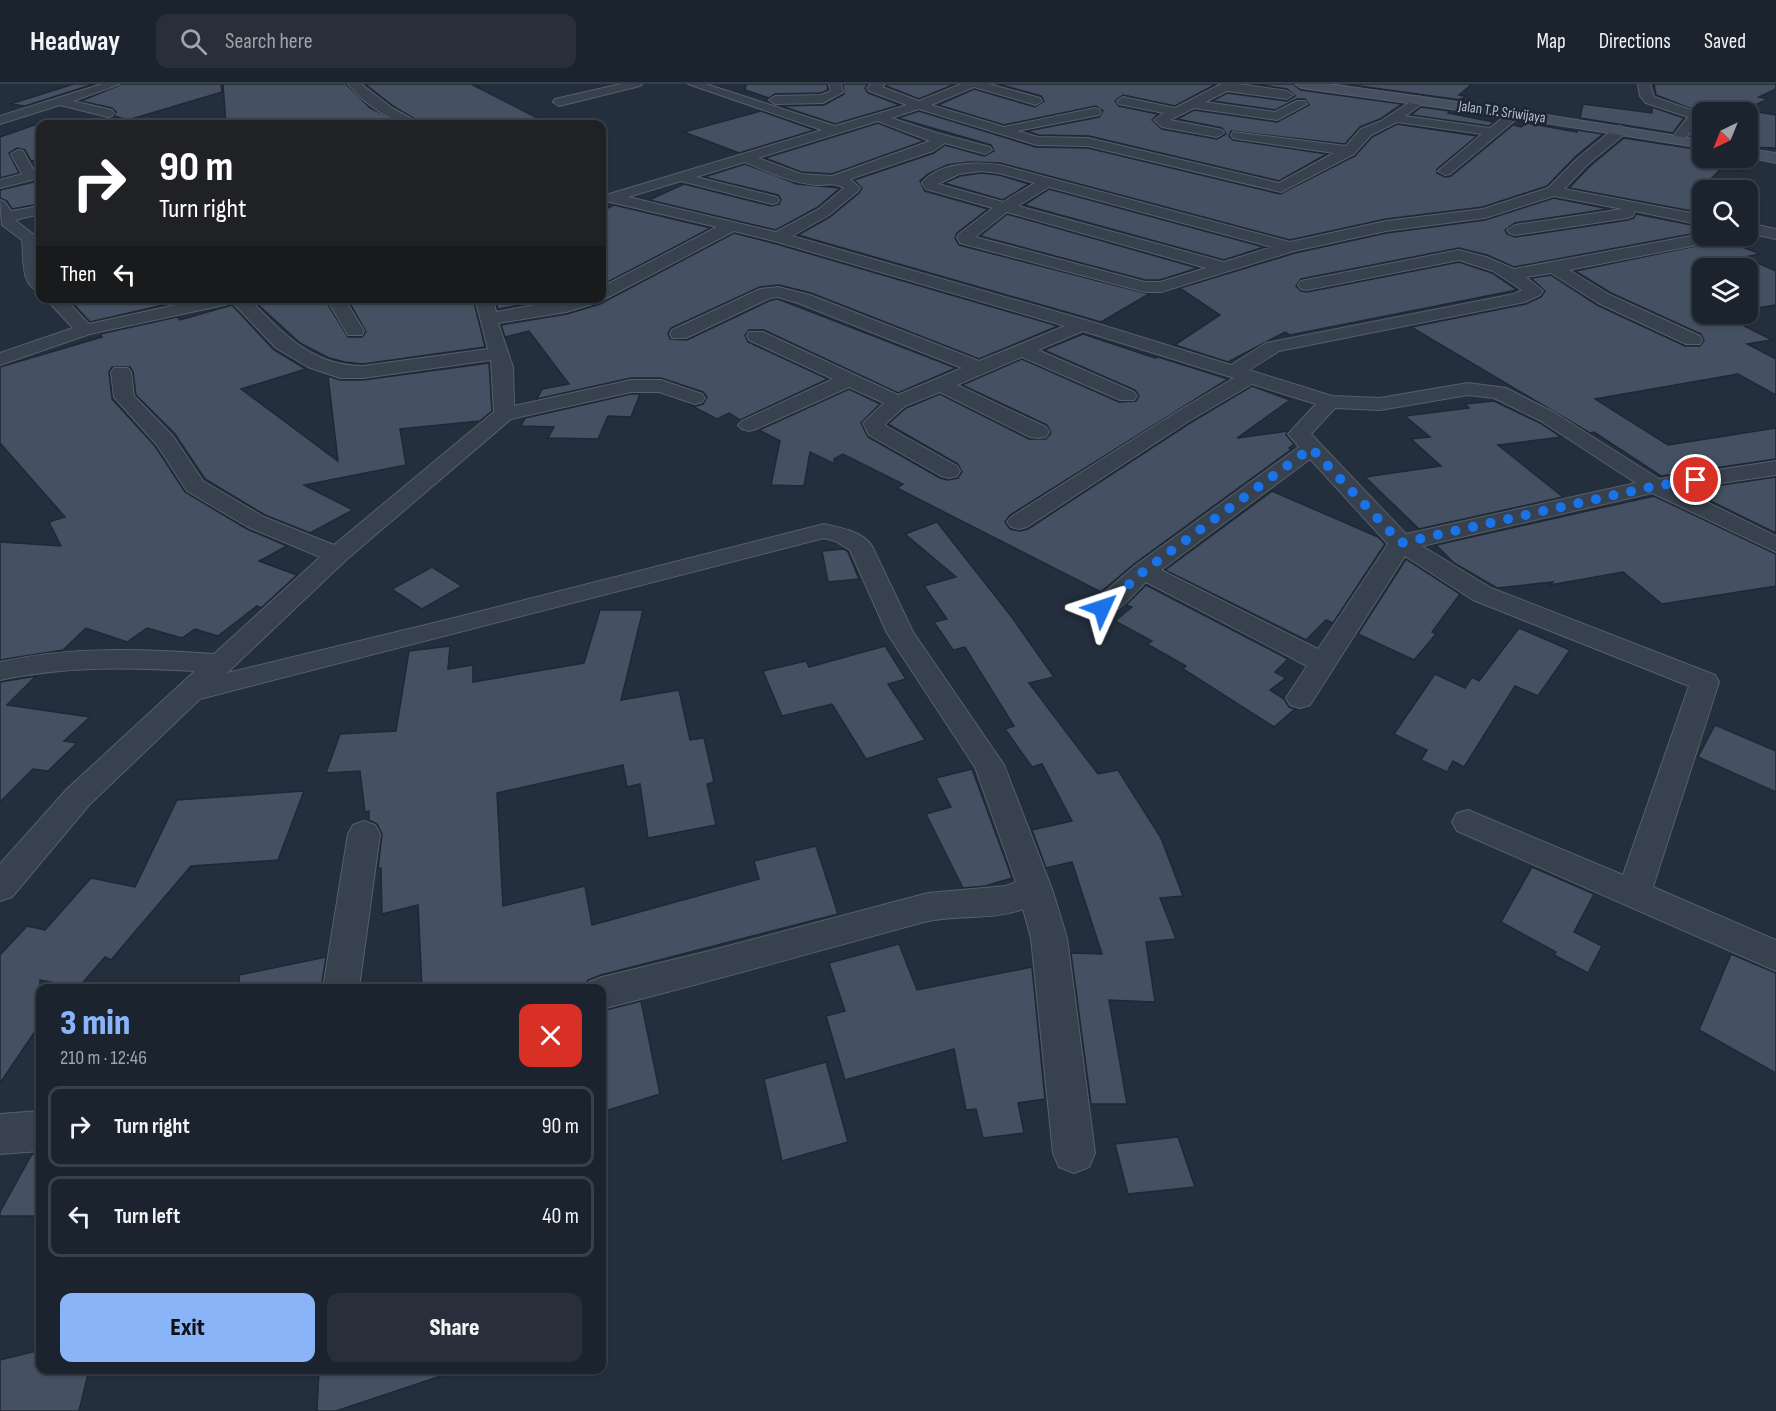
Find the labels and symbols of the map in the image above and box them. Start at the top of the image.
street label: Jalan T.P. Sriwijaya [1456,96,1547,128]
north arrow [1692,102,1758,168]
pin [1670,454,1721,505]
position arrow [1070,576,1134,640]

